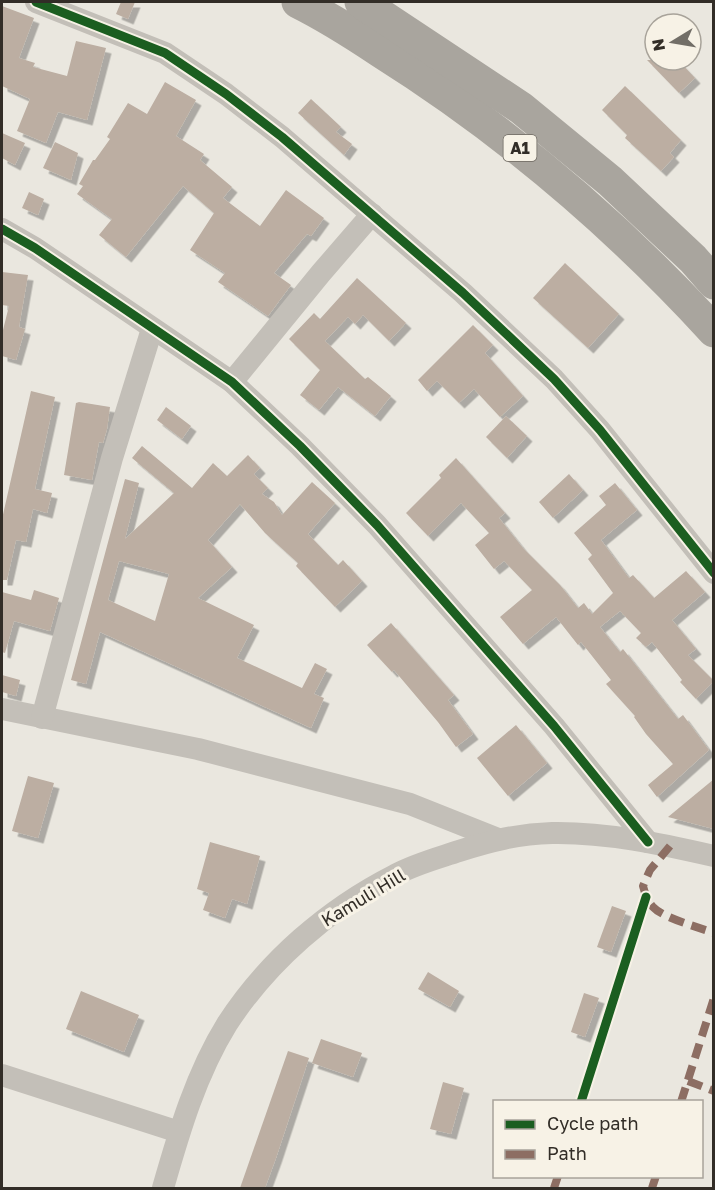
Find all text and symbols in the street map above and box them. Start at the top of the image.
north arrow [643,12,703,72]
text: N [647,37,669,53]
road number: A1 [504,135,536,161]
street label: Kamuli Hill [317,863,409,931]
legend [493,1100,703,1178]
text: Cycle path [547,1112,639,1134]
text: Path [547,1142,587,1164]

